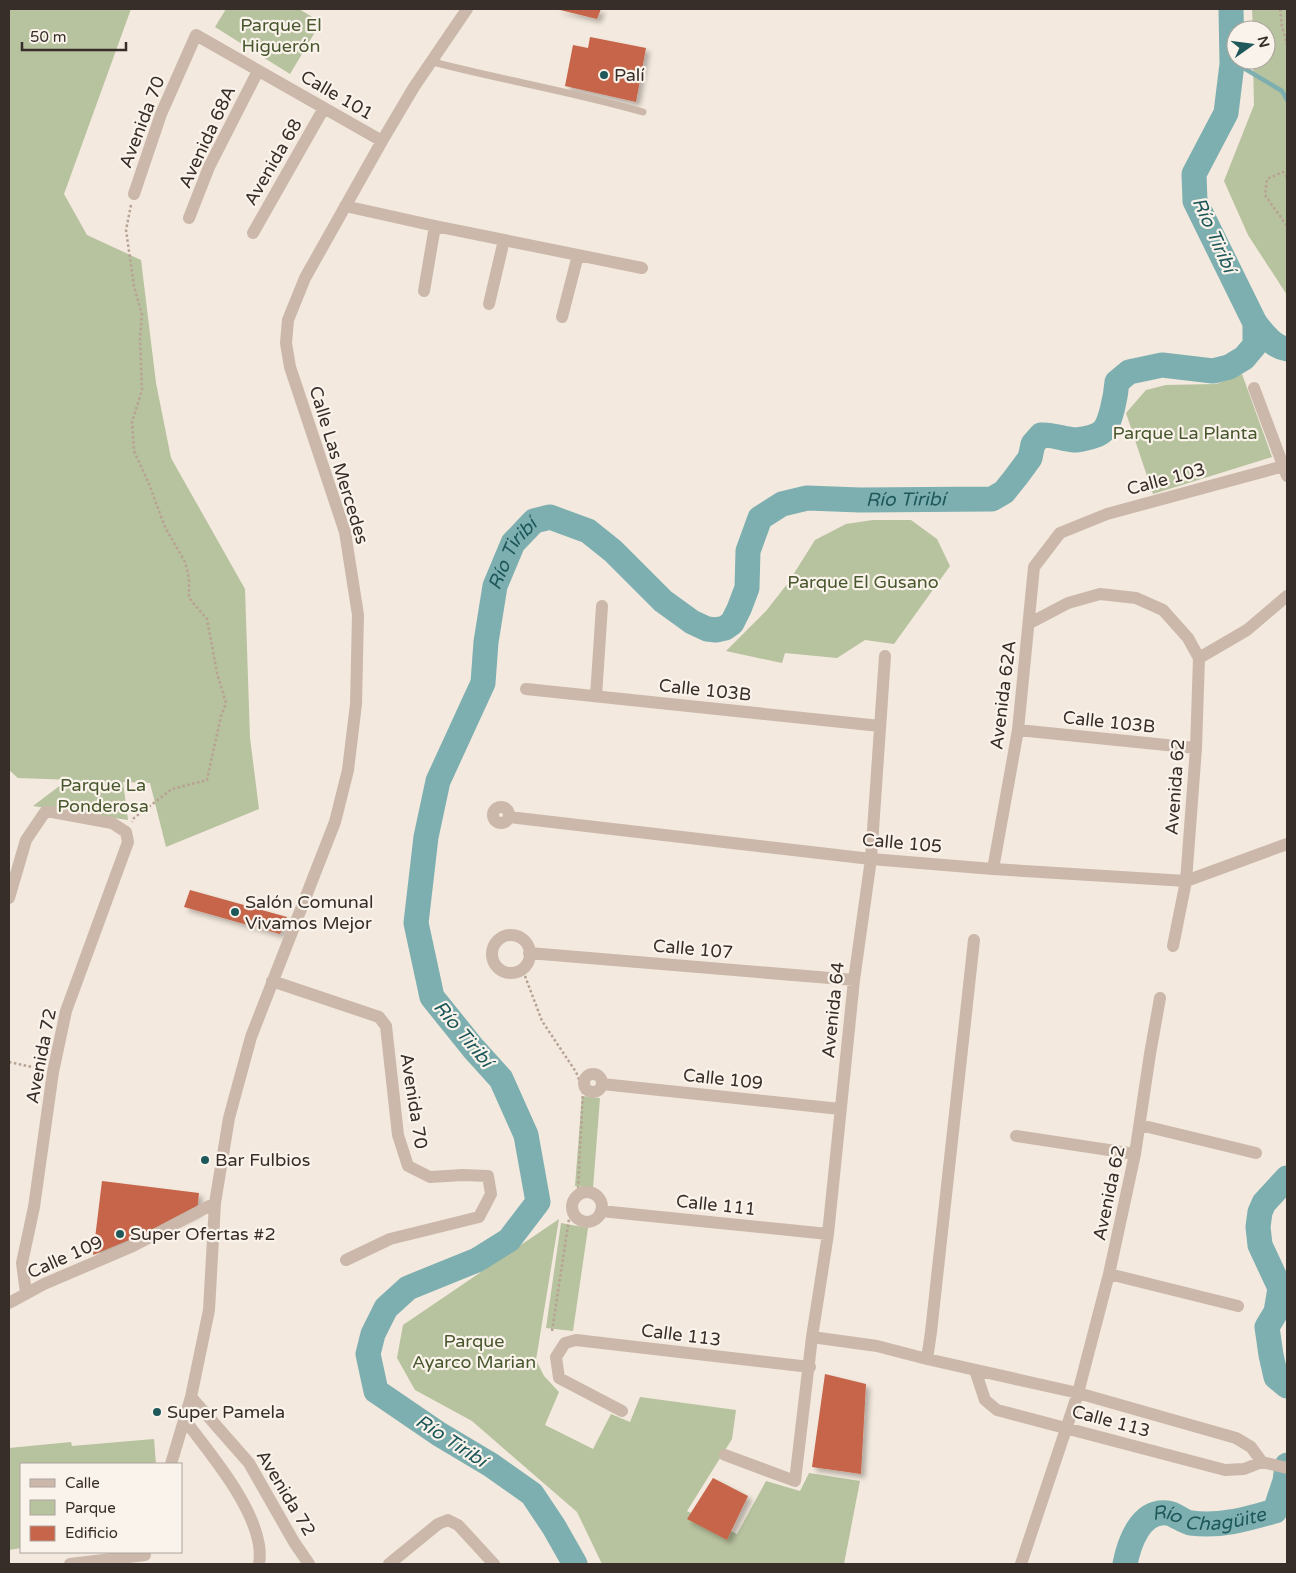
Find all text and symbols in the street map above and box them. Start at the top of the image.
park label: Parque El Higuerón [240,14,322,57]
scale bar [22,20,126,52]
north arrow [1226,20,1276,70]
text: 50 m [30,28,67,46]
text: N [1254,34,1273,49]
place label: Palí [614,64,645,86]
street label: Calle 101 [297,65,377,125]
marker: Palí [598,69,610,81]
street label: Avenida 70 [114,73,170,171]
street label: Avenida 68A [174,82,240,192]
street label: Avenida 68 [239,115,307,209]
water label: Río Tiribí [1188,194,1242,279]
street label: Calle Las Mercedes [304,383,374,547]
park label: Parque La Planta [1112,422,1258,444]
street label: Calle 103 [1124,458,1208,500]
water label: Río Tiribí [866,488,949,511]
water label: Río Tiribí [484,511,544,593]
park label: Parque El Gusano [787,571,939,593]
street label: Avenida 62A [985,639,1021,751]
street label: Calle 103B [658,674,752,706]
street label: Calle 103B [1062,706,1156,738]
street label: Avenida 62 [1161,738,1189,836]
park label: Parque La Ponderosa [57,774,149,817]
street label: Calle 105 [861,829,943,857]
place label: Salón Comunal Vivamos Mejor [245,891,373,934]
marker: Salón Comunal Vivamos Mejor [229,906,241,918]
street label: Calle 107 [652,935,734,963]
street label: Avenida 64 [817,961,849,1059]
water label: Río Tiribí [429,996,499,1074]
street label: Avenida 72 [21,1006,61,1106]
street label: Avenida 70 [396,1052,432,1150]
street label: Calle 109 [682,1064,764,1094]
street label: Avenida 62 [1088,1143,1130,1243]
place label: Bar Fulbios [215,1149,310,1171]
marker: Bar Fulbios [199,1154,211,1166]
street label: Calle 111 [675,1190,757,1220]
place label: Super Ofertas #2 [130,1223,276,1245]
marker: Super Ofertas #2 [114,1228,126,1240]
street label: Calle 109 [24,1231,106,1283]
street label: Calle 113 [640,1319,722,1351]
park label: Parque Ayarco Marian [412,1330,536,1373]
street label: Calle 113 [1069,1400,1153,1442]
place label: Super Pamela [167,1401,285,1423]
marker: Super Pamela [151,1406,163,1418]
water label: Río Tiribí [412,1410,493,1474]
street label: Avenida 72 [252,1446,320,1540]
legend [20,1463,182,1553]
text: Calle [65,1474,100,1492]
text: Parque [65,1499,116,1517]
water label: Río Chagüite [1150,1501,1270,1535]
text: Edificio [65,1524,118,1542]

